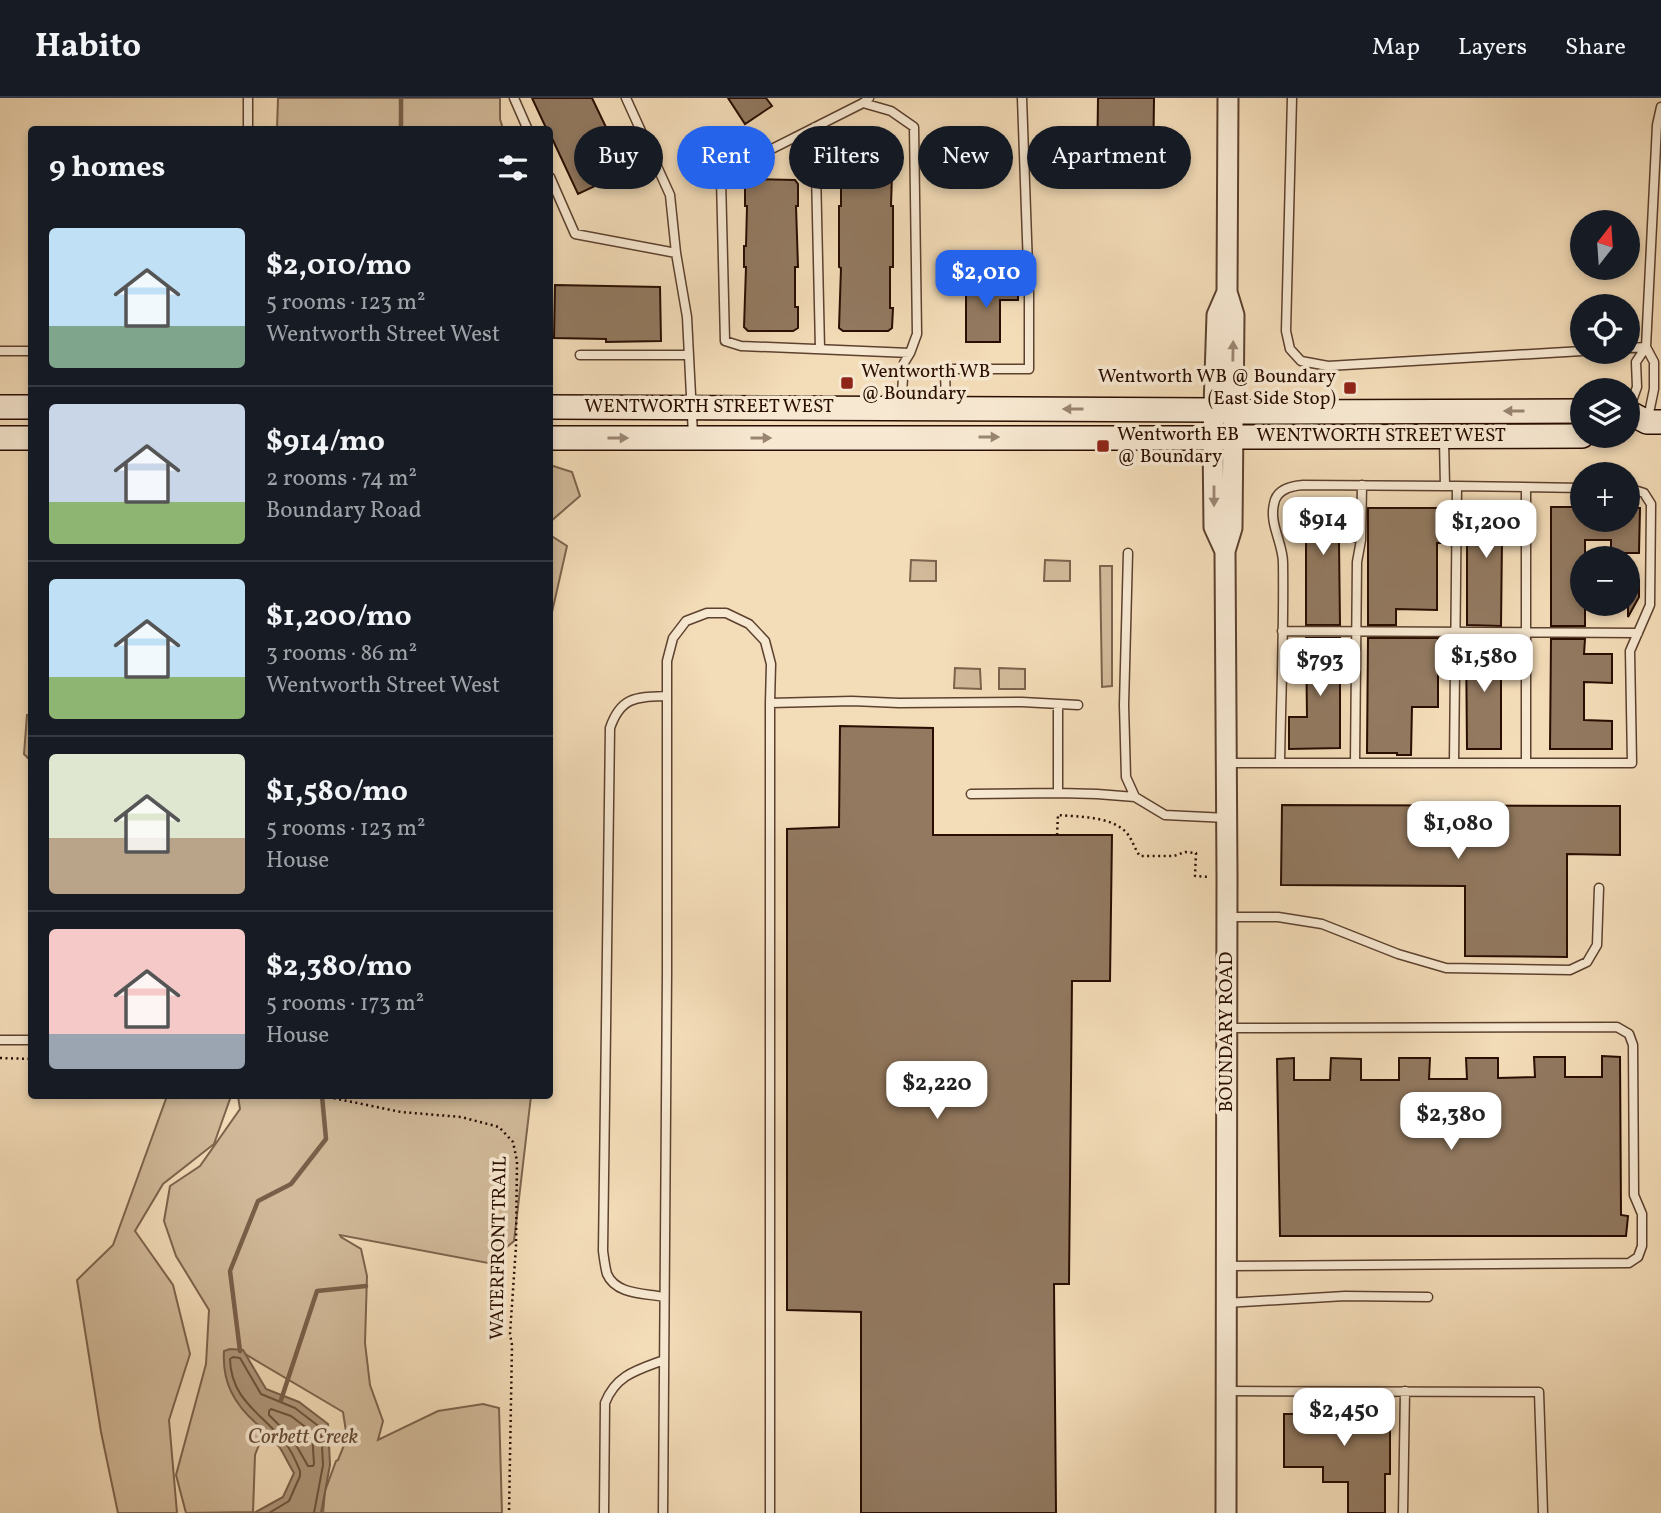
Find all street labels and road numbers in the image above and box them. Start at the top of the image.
street label: WENTWORTH STREET WEST [584,394,834,420]
street label: WENTWORTH STREET WEST [1256,423,1506,449]
street label: BOUNDARY ROAD [1214,952,1240,1112]
street label: WATERFRONT TRAIL [484,1155,514,1340]

